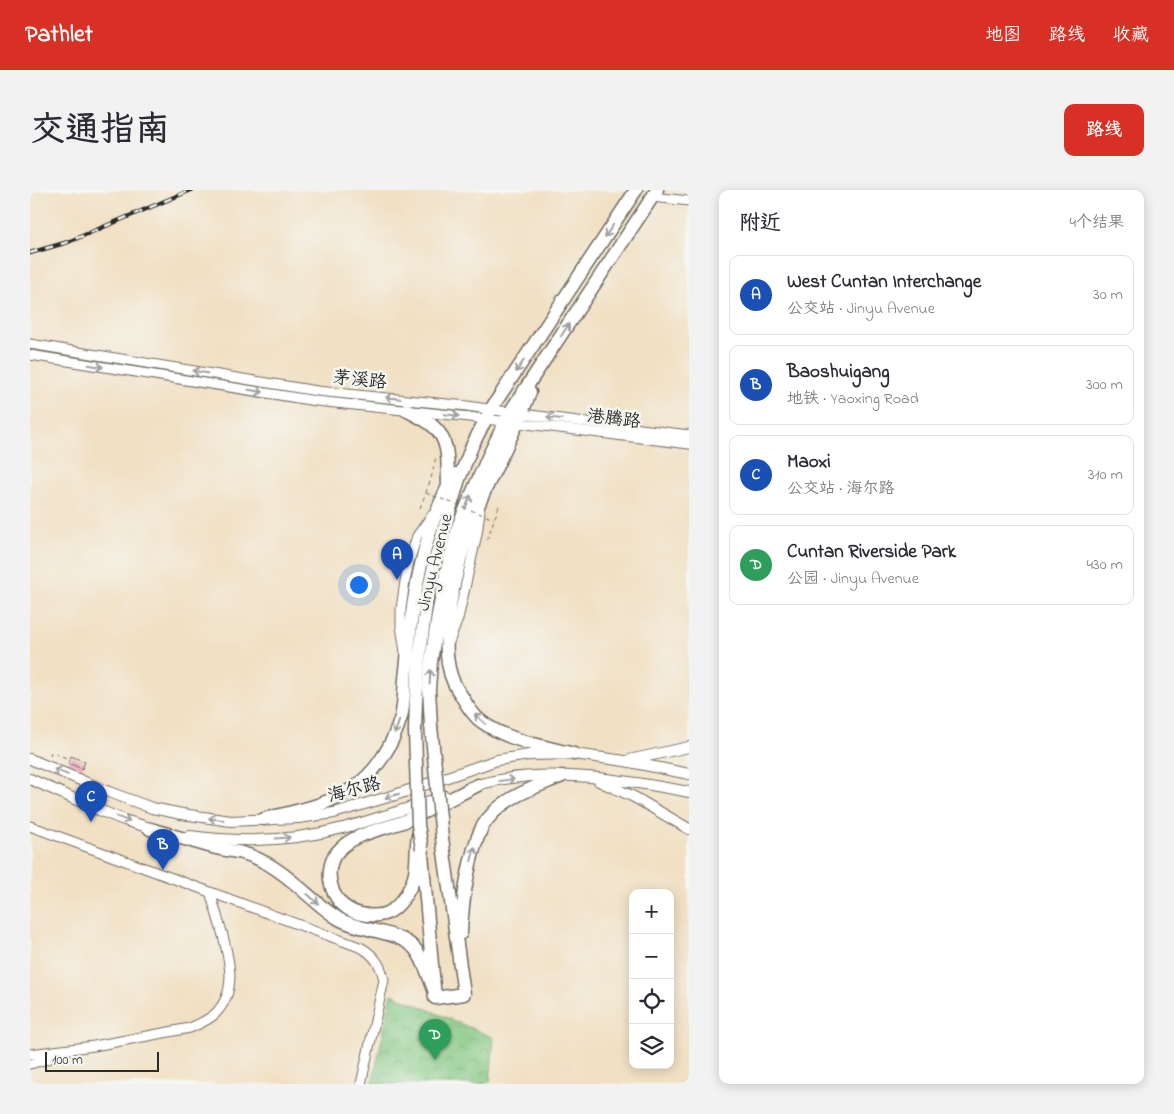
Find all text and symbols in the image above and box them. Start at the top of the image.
text: Pathlet [25,18,93,53]
text: 地图 [985,23,1021,49]
text: 路线 [1049,23,1085,49]
text: 收藏 [1113,23,1149,49]
button: 路线 [1064,104,1144,156]
text: 交通指南 [30,106,170,157]
text: 附近 [739,209,781,239]
text: 4个结果 [1069,211,1124,235]
one-way arrow [604,223,614,237]
text: West Cuntan Interchange [787,269,981,296]
text: A [751,283,761,307]
text: 30 m [1093,283,1123,307]
text: 公交站 · Jinyu Avenue [787,297,935,321]
one-way arrow [560,324,570,338]
one-way arrow [514,359,525,373]
text: Baoshuigang [787,359,890,386]
one-way arrow [88,361,104,371]
street label: 茅溪路 [332,365,388,397]
one-way arrow [192,367,208,377]
text: B [751,373,761,397]
text: 300 m [1086,373,1123,397]
one-way arrow [248,387,264,397]
text: 地铁 · Yaoxing Road [787,387,919,411]
one-way arrow [385,394,401,403]
street label: 港腾路 [585,404,642,436]
one-way arrow [443,410,459,420]
one-way arrow [546,413,562,423]
text: Maoxi [787,449,831,476]
text: C [752,463,760,487]
text: 310 m [1088,463,1123,487]
text: 公交站 · 海尔路 [787,477,894,501]
one-way arrow [464,495,473,510]
street label: Jinyu Avenue [411,510,461,614]
pin: A [381,539,413,580]
text: Cuntan Riverside Park [787,539,956,566]
text: D [750,553,762,577]
text: 430 m [1086,553,1123,577]
text: 公园 · Jinyu Avenue [787,567,919,591]
your location [346,572,372,598]
one-way arrow [426,670,435,686]
one-way arrow [474,714,487,725]
one-way arrow [392,719,401,735]
one-way arrow [54,767,69,777]
street label: 海尔路 [325,771,384,810]
one-way arrow [499,774,515,784]
pin: C [75,781,107,822]
one-way arrow [384,792,400,802]
one-way arrow [208,814,224,824]
one-way arrow [115,815,130,824]
pin: B [147,829,179,870]
one-way arrow [275,833,291,842]
one-way arrow [469,847,478,863]
map controls [629,889,674,1069]
button: + [629,889,674,934]
one-way arrow [306,894,319,905]
button: − [629,934,674,979]
button: locate [629,979,674,1024]
pin: D [419,1019,451,1060]
button: layers [629,1024,674,1069]
scale bar [45,1049,159,1072]
text: 100 m [52,1050,83,1071]

